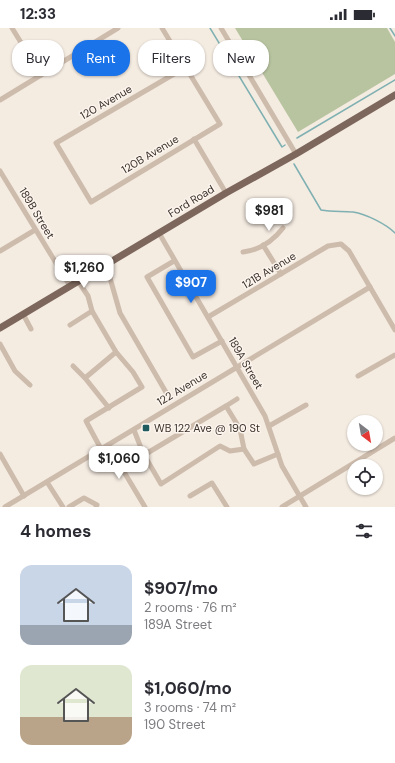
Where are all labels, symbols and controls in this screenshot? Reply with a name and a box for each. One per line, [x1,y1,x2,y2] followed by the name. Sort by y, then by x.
[20,4,56,24] text: 12:33
[12,40,64,76] chip: Buy
[72,40,130,76] chip: Rent
[138,40,205,76] chip: Filters
[213,40,269,76] chip: New
[78,82,134,122] street label: 120 Avenue
[119,131,181,177] street label: 120B Avenue
[165,182,217,220] street label: Ford Road
[16,185,58,241] street label: 189B Street
[245,198,293,232] pin: $981
[255,202,283,219] text: $981
[240,249,298,291] street label: 121B Avenue
[51,255,117,289] pin: $1,260
[64,259,104,276] text: $1,260
[167,270,215,304] pin: $907
[175,274,207,291] text: $907
[226,335,266,391] street label: 189A Street
[154,367,210,409] street label: 122 Avenue
[347,415,383,451] north arrow
[347,415,383,495] map controls
[154,421,260,435] place label: WB 122 Ave @ 190 St
[141,423,151,433] marker: WB 122 Ave @ 190 St
[86,446,152,480] pin: $1,060
[98,450,140,467] text: $1,060
[347,459,383,495] button: locate
[20,520,91,542] text: 4 homes
[353,520,375,542] icon: filters
[144,577,218,599] text: $907/mo
[52,581,100,629] icon: home
[144,599,237,616] text: 2 rooms · 76 m²
[144,616,212,633] text: 189A Street
[144,677,232,699] text: $1,060/mo
[52,681,100,729] icon: home
[144,699,236,716] text: 3 rooms · 74 m²
[144,716,205,733] text: 190 Street

